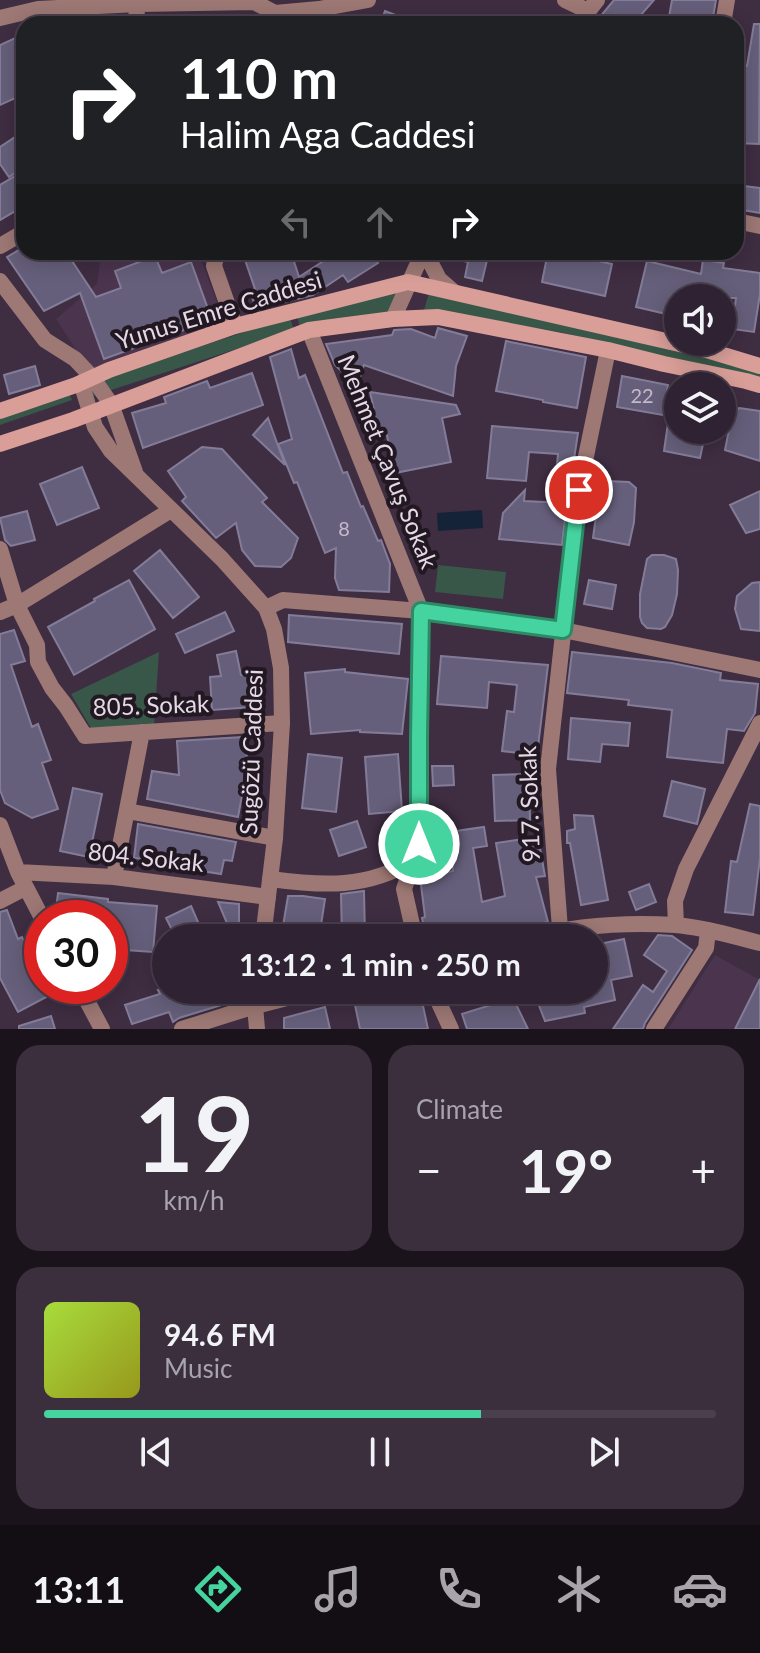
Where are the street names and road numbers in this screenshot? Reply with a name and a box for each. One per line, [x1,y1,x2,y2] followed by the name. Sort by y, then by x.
[112,264,325,355] street label: Yunus Emre Caddesi
[332,350,445,573] street label: Mehmet Çavuş Sokak
[233,669,268,835] street label: Sugözü Caddesi
[92,688,210,721] street label: 805. Sokak
[512,745,545,863] street label: 917. Sokak
[87,836,206,877] street label: 804. Sokak

